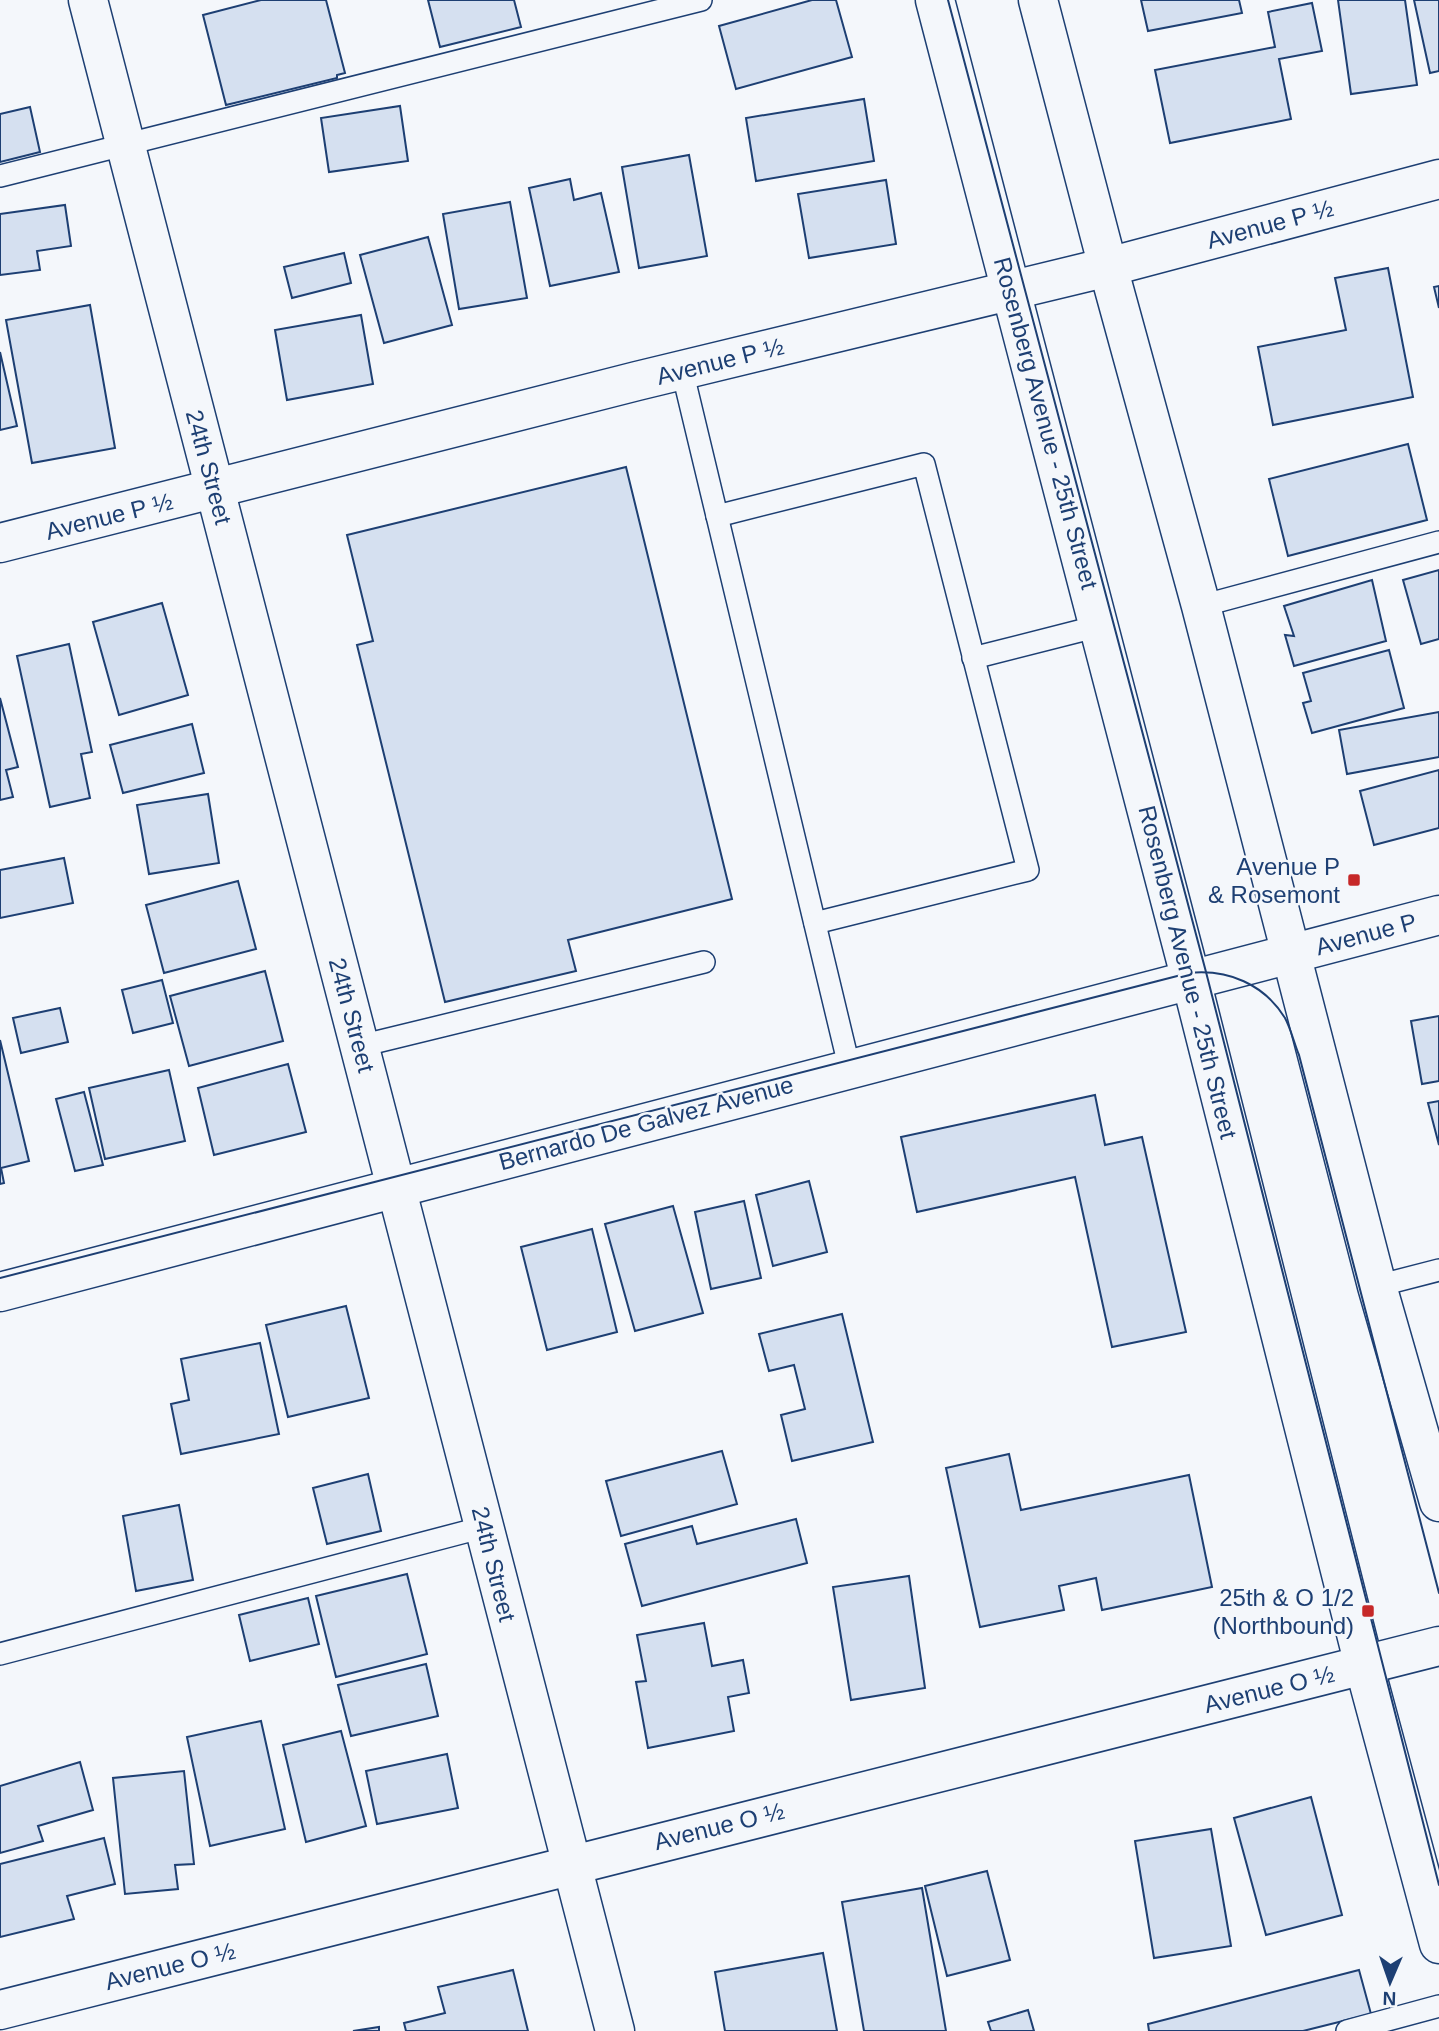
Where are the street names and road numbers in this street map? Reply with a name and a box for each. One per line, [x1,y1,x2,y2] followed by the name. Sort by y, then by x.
[1204,194,1336,254] street label: Avenue P ½
[989,254,1103,592] street label: Rosenberg Avenue - 25th Street
[654,332,786,390] street label: Avenue P ½
[181,407,237,528] street label: 24th Street
[43,487,175,545] street label: Avenue P ½
[1133,803,1243,1142] street label: Rosenberg Avenue - 25th Street
[1312,908,1420,960] street label: Avenue P
[324,955,380,1076] street label: 24th Street
[496,1071,796,1175] street label: Bernardo De Galvez Avenue
[467,1504,521,1625] street label: 24th Street
[1201,1660,1337,1718] street label: Avenue O ½
[651,1797,787,1855] street label: Avenue O ½
[102,1937,238,1995] street label: Avenue O ½

